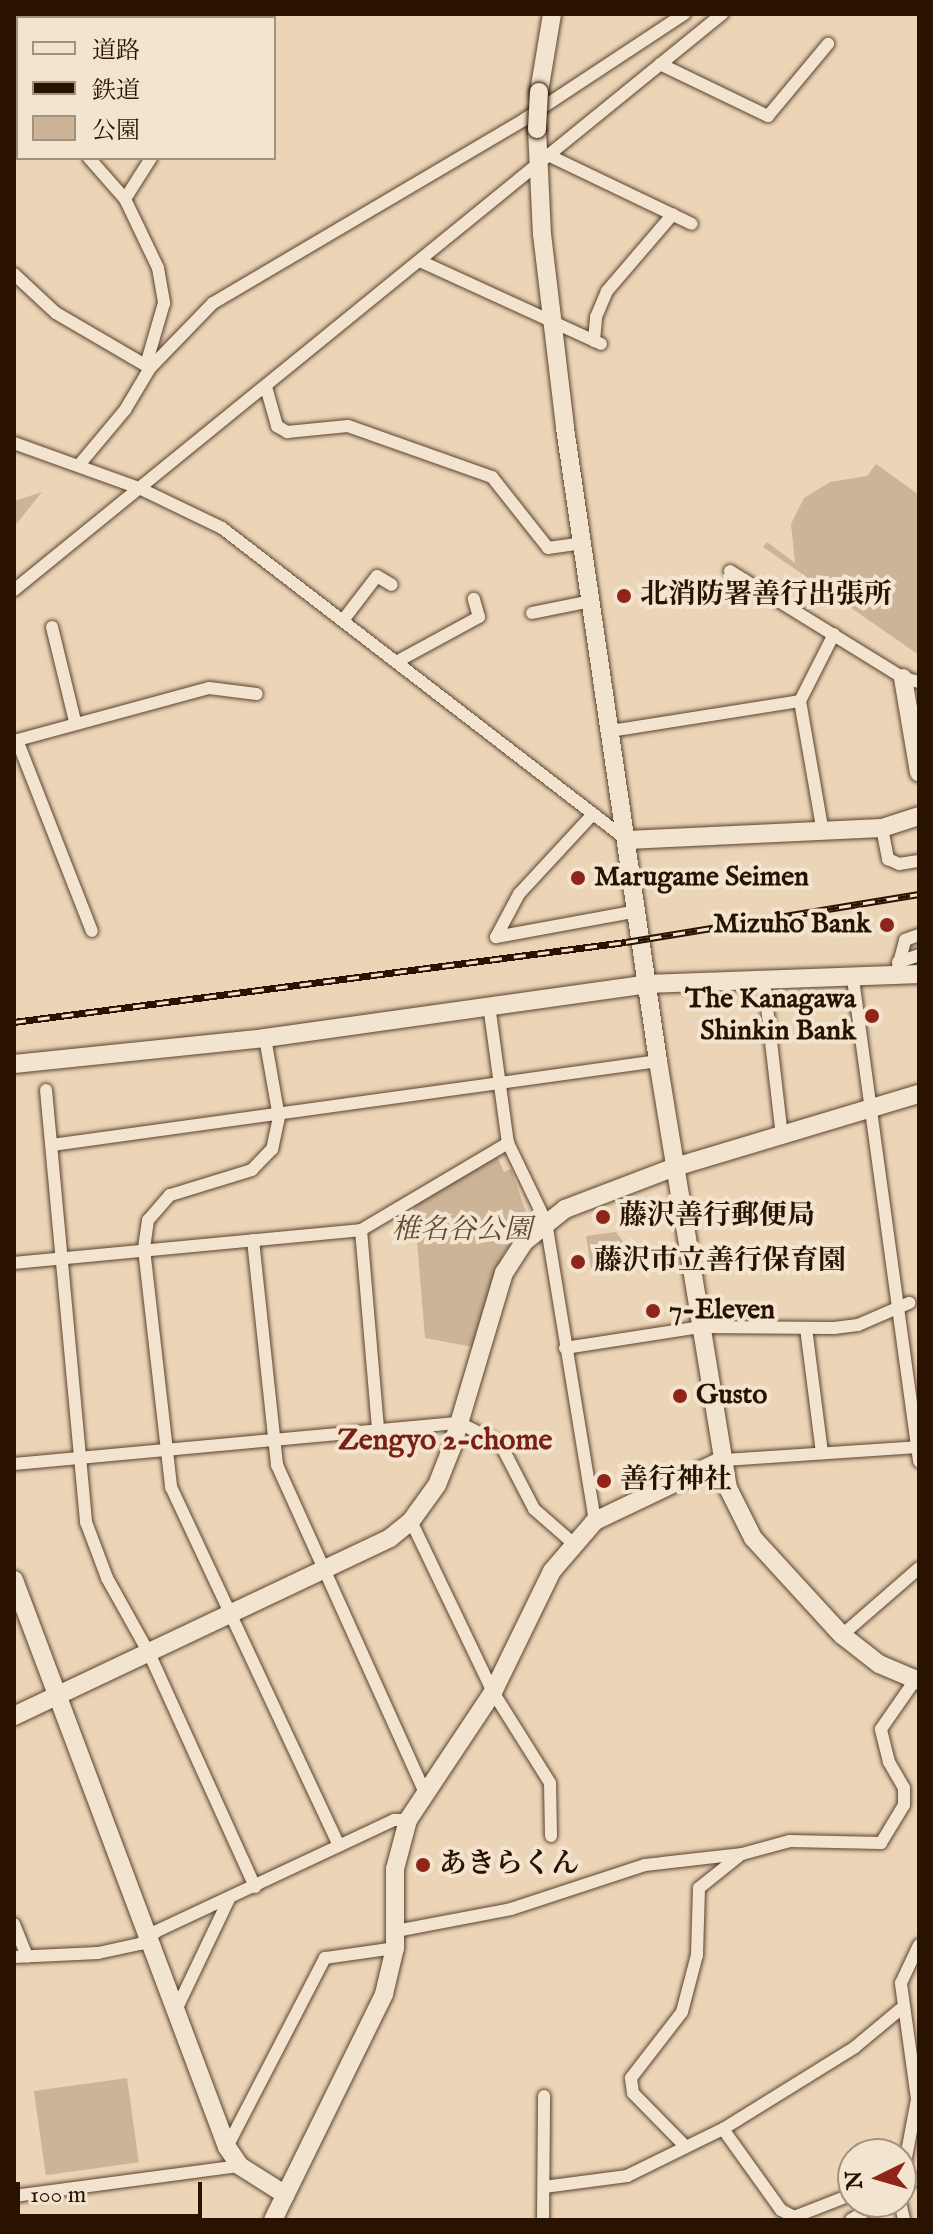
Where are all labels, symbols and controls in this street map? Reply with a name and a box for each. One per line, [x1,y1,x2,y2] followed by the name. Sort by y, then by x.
[16,16,276,160] legend
[92,36,140,67] text: 道路
[92,76,140,107] text: 鉄道
[92,116,140,147] text: 公園
[640,579,892,613] place label: 北消防署善行出張所
[615,587,633,605] marker: 北消防署善行出張所
[594,861,809,895] place label: Marugame Seimen
[569,869,587,887] marker: Marugame Seimen
[713,908,871,942] place label: Mizuho Bank
[878,916,896,934] marker: Mizuho Bank
[685,983,856,1049] place label: The Kanagawa Shinkin Bank
[863,1007,881,1025] marker: The Kanagawa Shinkin Bank
[619,1200,815,1234] place label: 藤沢善行郵便局
[594,1208,612,1226] marker: 藤沢善行郵便局
[392,1214,532,1248] park label: 椎名谷公園
[594,1245,846,1279] place label: 藤沢市立善行保育園
[569,1253,587,1271] marker: 藤沢市立善行保育園
[669,1294,775,1328] place label: 7-Eleven
[644,1302,662,1320] marker: 7-Eleven
[696,1379,767,1413] place label: Gusto
[671,1387,689,1405] marker: Gusto
[338,1423,552,1459] district label: Zengyo 2-chome
[620,1464,732,1498] place label: 善行神社
[595,1472,613,1490] marker: 善行神社
[439,1848,579,1882] place label: あきらくん
[414,1856,432,1874] marker: あきらくん
[837,2138,917,2218] north arrow
[20,2166,206,2216] scale bar
[840,2169,870,2191] text: N
[30,2180,86,2211] text: 100 m

